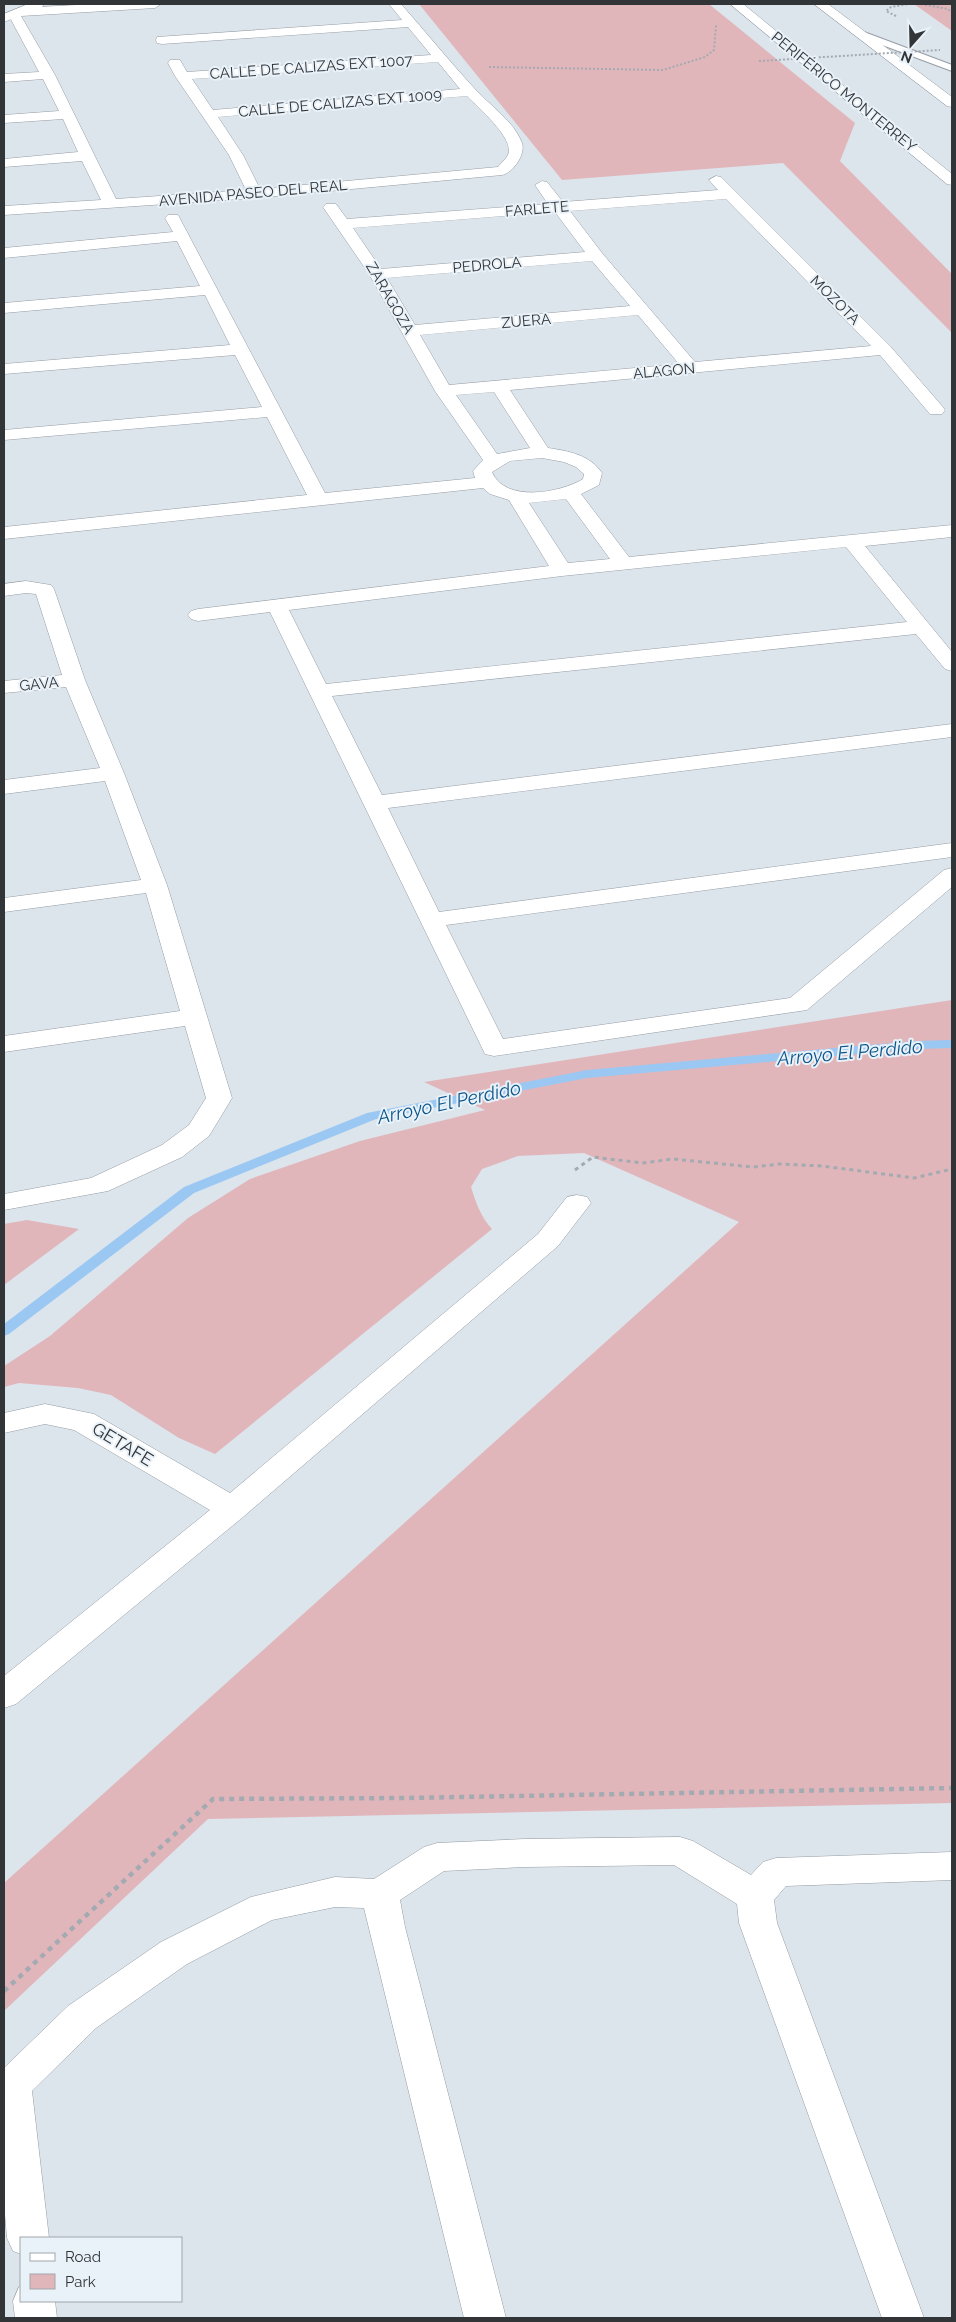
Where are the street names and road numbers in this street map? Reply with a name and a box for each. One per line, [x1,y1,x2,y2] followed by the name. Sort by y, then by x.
[768,28,920,156] street label: PERIFÉRICO MONTERREY
[209,51,413,83] street label: CALLE DE CALIZAS EXT 1007
[237,85,443,121] street label: CALLE DE CALIZAS EXT 1009
[158,176,348,210] street label: AVENIDA PASEO DEL REAL
[504,197,570,221] street label: FARLETE
[452,253,522,277] street label: PEDROLA
[362,259,418,337] street label: ZARAGOZA
[807,272,863,328] street label: MOZOTA
[500,310,552,332] street label: ZUERA
[632,359,696,383] street label: ALAGON
[18,673,60,695] street label: GAVA
[89,1418,157,1470] street label: GETAFE

